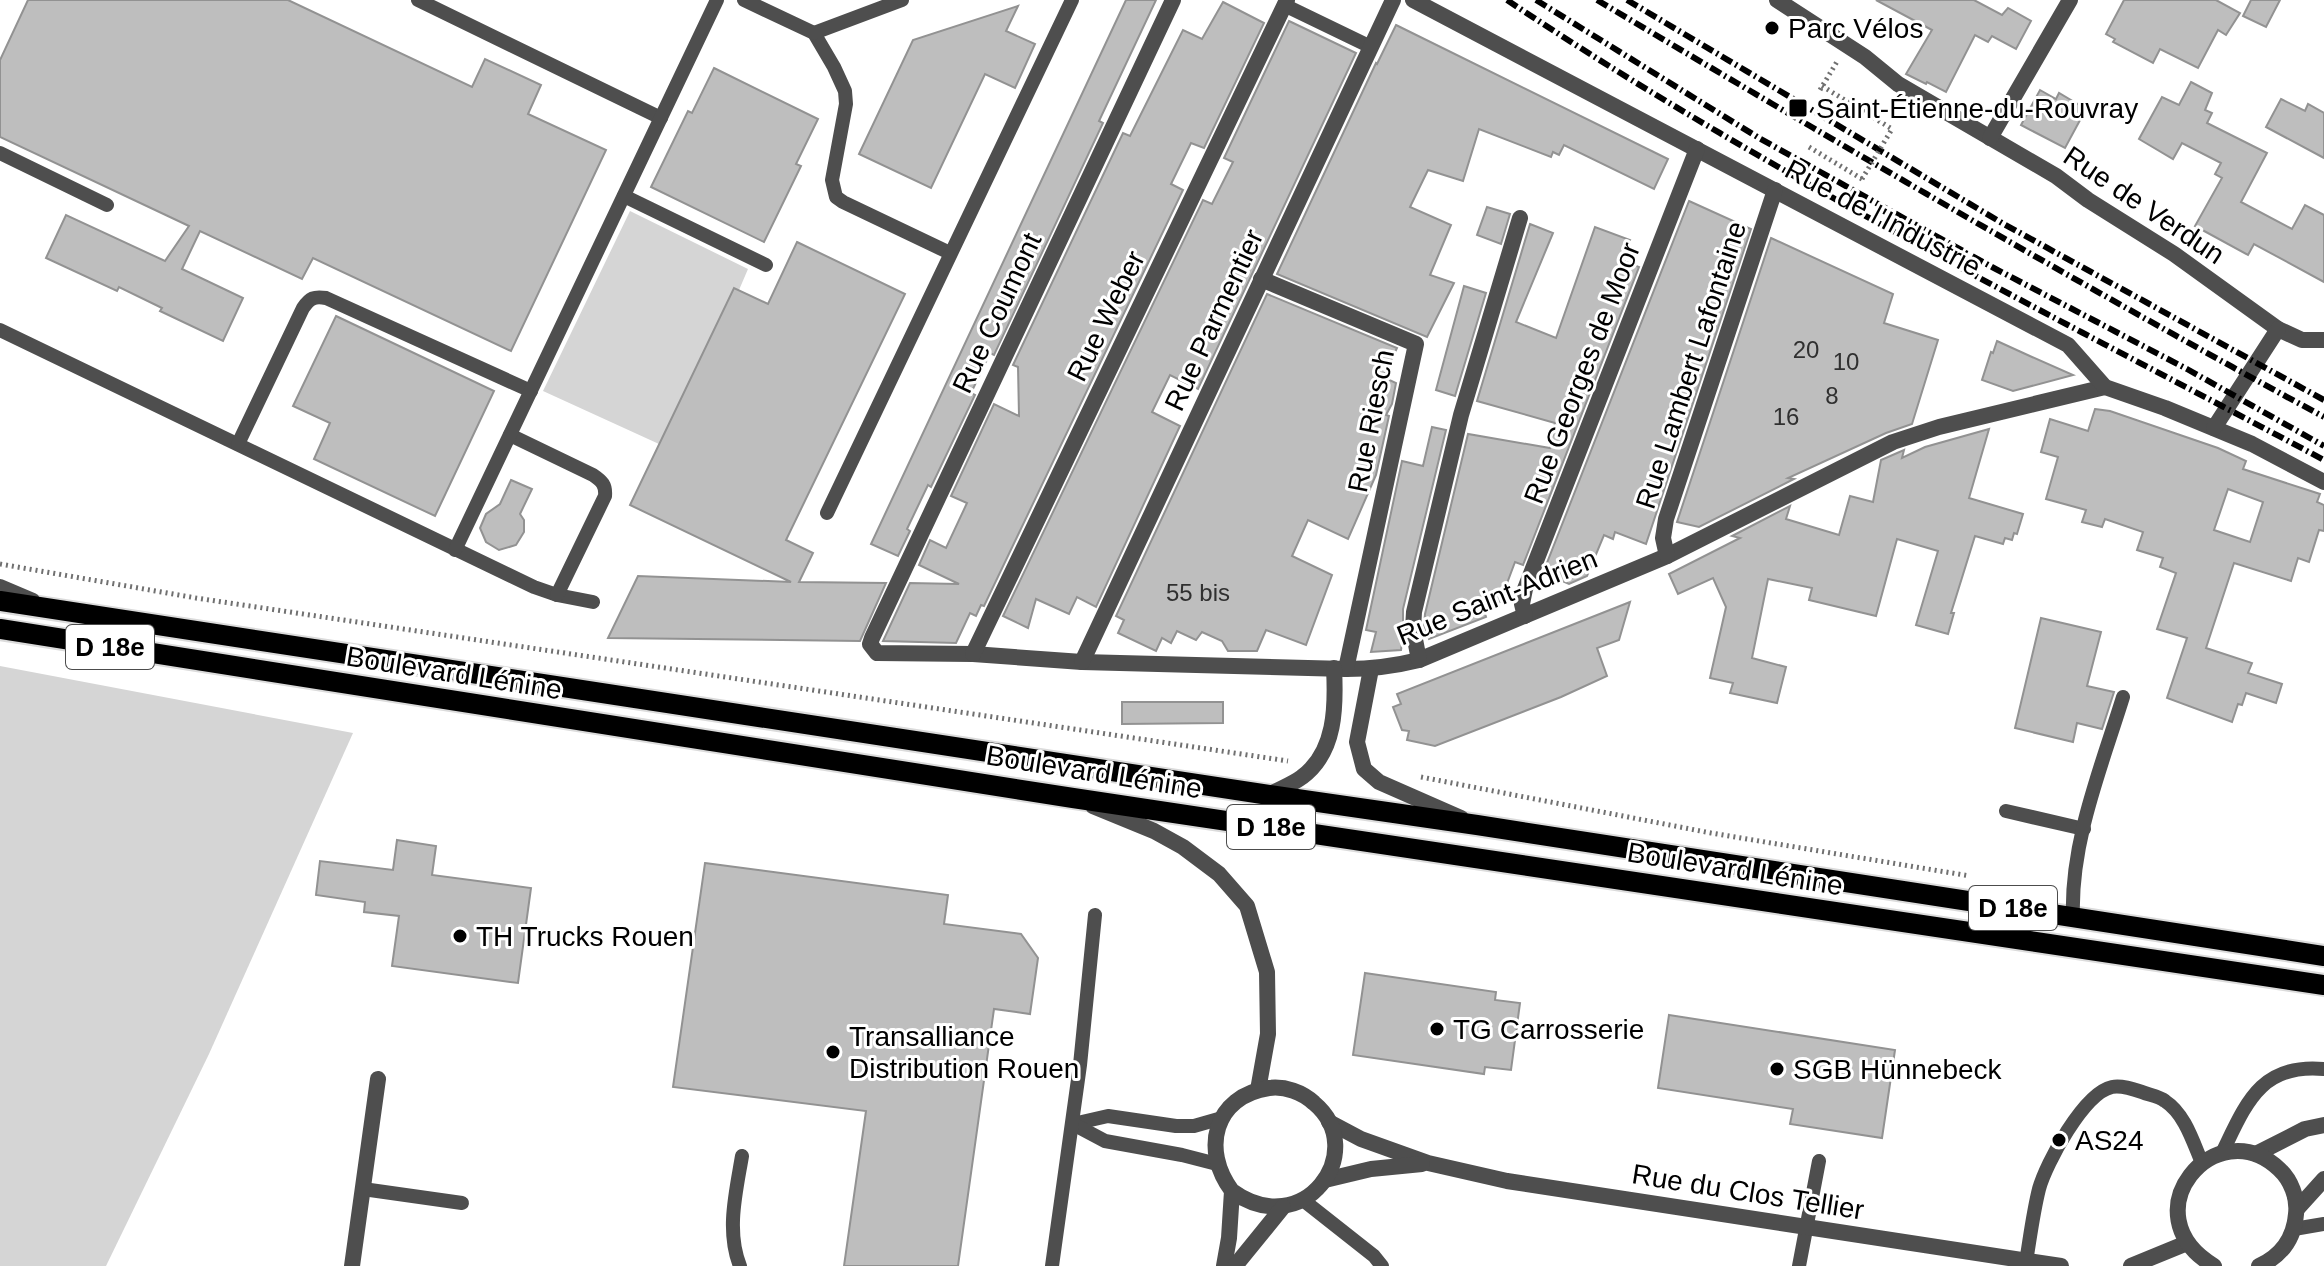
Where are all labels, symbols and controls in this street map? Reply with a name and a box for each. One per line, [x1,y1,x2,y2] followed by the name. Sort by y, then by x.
[1788,13,1923,44] place label: Parc Vélos
[1763,19,1781,37] marker: Parc Vélos
[1816,93,2138,124] place label: Saint-Étienne-du-Rouvray
[1787,97,1809,119] marker: Saint-Étienne-du-Rouvray
[2058,140,2230,270] street label: Rue de Verdun
[1780,153,1986,283] street label: Rue de l'Industrie
[1630,217,1752,513] street label: Rue Lambert Lafontaine
[1159,225,1269,415] street label: Rue Parmentier
[946,228,1048,398] street label: Rue Coumont
[1518,238,1646,508] street label: Rue Georges de Moor
[1061,246,1151,386] street label: Rue Weber
[1793,336,1819,363] house number: 20
[1342,347,1400,495] street label: Rue Riesch
[1833,348,1859,375] house number: 10
[1825,382,1839,409] house number: 8
[1773,403,1799,430] house number: 16
[1392,543,1602,651] street label: Rue Saint-Adrien
[1166,579,1230,606] house number: 55 bis
[66,625,154,669] road number: D 18e
[344,641,564,705] street label: Boulevard Lénine
[984,740,1204,804] street label: Boulevard Lénine
[1227,805,1315,849] road number: D 18e
[1625,837,1845,901] street label: Boulevard Lénine
[1969,886,2057,930] road number: D 18e
[476,921,694,952] place label: TH Trucks Rouen
[451,927,469,945] marker: TH Trucks Rouen
[1453,1014,1644,1045] place label: TG Carrosserie
[1428,1020,1446,1038] marker: TG Carrosserie
[849,1021,1079,1084] place label: Transalliance Distribution Rouen
[824,1043,842,1061] marker: Transalliance Distribution Rouen
[1793,1054,2003,1085] place label: SGB Hünnebeck
[1768,1060,1786,1078] marker: SGB Hünnebeck
[2075,1125,2144,1156] place label: AS24
[2050,1131,2068,1149] marker: AS24
[1630,1158,1866,1226] street label: Rue du Clos Tellier

